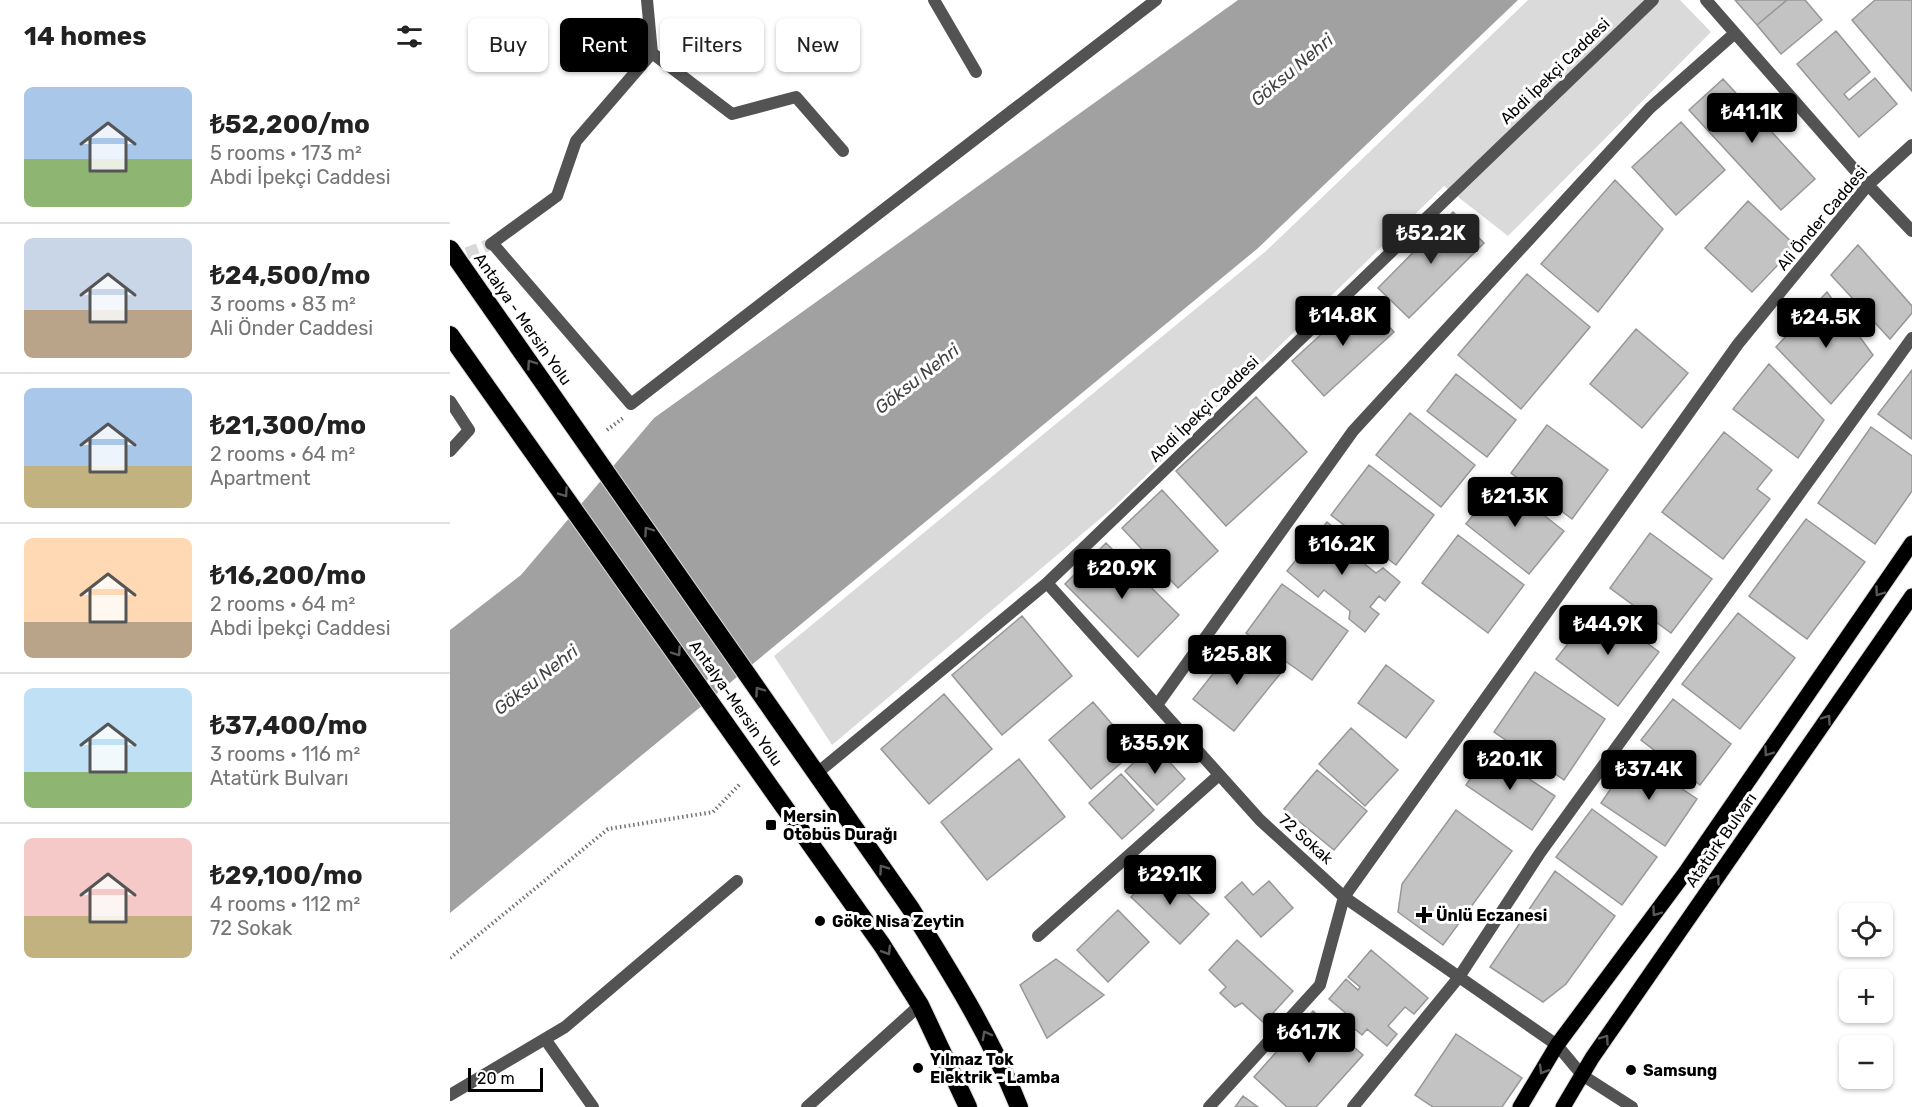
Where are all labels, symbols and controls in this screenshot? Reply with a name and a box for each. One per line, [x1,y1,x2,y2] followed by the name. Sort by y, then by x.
[1496,14,1614,128] street label: Abdi İpekçi Caddesi
[468,18,548,72] chip: Buy
[560,18,648,72] chip: Rent
[660,18,764,72] chip: Filters
[776,18,860,72] chip: New
[393,20,426,53] icon: filters
[24,21,147,52] text: 14 homes
[1246,29,1338,111] water label: Göksu Nehri
[1703,93,1801,144] pin: ₺41.1K
[1721,100,1783,124] text: ₺41.1K
[210,109,370,140] text: ₺52,200/mo
[72,111,144,183] icon: home
[210,141,362,165] text: 5 rooms · 173 m²
[1773,162,1871,274] street label: Ali Önder Caddesi
[210,165,391,189] text: Abdi İpekçi Caddesi
[1382,214,1480,265] pin: ₺52.2K
[1396,221,1466,245] text: ₺52.2K
[470,249,576,389] street label: Antalya - Mersin Yolu
[210,260,370,291] text: ₺24,500/mo
[72,262,144,334] icon: home
[210,292,356,316] text: 3 rooms · 83 m²
[1294,296,1392,347] pin: ₺14.8K
[1777,298,1875,349] pin: ₺24.5K
[1309,303,1377,327] text: ₺14.8K
[1791,305,1861,329] text: ₺24.5K
[210,316,373,340] text: Ali Önder Caddesi
[870,339,964,419] water label: Göksu Nehri
[1145,352,1263,466] street label: Abdi İpekçi Caddesi
[527,360,538,371] one-way arrow
[210,410,366,441] text: ₺21,300/mo
[72,412,144,484] icon: home
[210,442,355,466] text: 2 rooms · 64 m²
[210,466,311,490] text: Apartment
[1466,477,1564,528] pin: ₺21.3K
[1482,484,1548,508] text: ₺21.3K
[557,487,568,498] one-way arrow
[1293,525,1391,576] pin: ₺16.2K
[644,527,655,538] one-way arrow
[1309,532,1375,556] text: ₺16.2K
[1073,549,1171,600] pin: ₺20.9K
[1088,556,1156,580] text: ₺20.9K
[210,560,366,591] text: ₺16,200/mo
[72,562,144,634] icon: home
[1875,585,1886,596] one-way arrow
[210,592,355,616] text: 2 rooms · 64 m²
[1559,605,1657,656] pin: ₺44.9K
[1573,612,1643,636] text: ₺44.9K
[210,616,391,640] text: Abdi İpekçi Caddesi
[1188,635,1286,686] pin: ₺25.8K
[686,637,786,769] street label: Antalya-Mersin Yolu
[489,640,583,720] water label: Göksu Nehri
[1202,642,1272,666] text: ₺25.8K
[670,646,681,657] one-way arrow
[755,687,766,698] one-way arrow
[210,710,367,741] text: ₺37,400/mo
[72,712,144,784] icon: home
[1820,714,1831,725] one-way arrow
[1106,724,1204,775] pin: ₺35.9K
[1121,731,1189,755] text: ₺35.9K
[1461,740,1559,791] pin: ₺20.1K
[210,742,360,766] text: 3 rooms · 116 m²
[1764,746,1775,757] one-way arrow
[1477,747,1543,771] text: ₺20.1K
[1600,750,1698,801] pin: ₺37.4K
[1615,757,1683,781] text: ₺37.4K
[210,766,349,790] text: Atatürk Bulvarı
[1681,789,1761,891] street label: Atatürk Bulvarı
[783,807,897,844] place label: Mersin Otobüs Durağı
[1275,810,1337,869] street label: 72 Sokak
[764,818,778,832] marker: Mersin Otobüs Durağı
[1121,855,1219,906] pin: ₺29.1K
[210,860,363,891] text: ₺29,100/mo
[72,862,144,934] icon: home
[1138,862,1202,886] text: ₺29.1K
[879,865,890,876] one-way arrow
[1709,875,1720,886] one-way arrow
[210,892,360,916] text: 4 rooms · 112 m²
[1839,903,1893,1089] map controls
[1839,903,1893,957] button: locate
[1436,905,1547,925] place label: Ünlü Eczanesi
[1652,905,1663,916] one-way arrow
[1417,908,1431,922] marker: Ünlü Eczanesi
[832,912,964,931] place label: Göke Nisa Zeytin
[813,914,827,928] marker: Göke Nisa Zeytin
[210,916,292,940] text: 72 Sokak
[879,945,890,956] one-way arrow
[1839,969,1893,1023] button: +
[1260,1013,1358,1064] pin: ₺61.7K
[1277,1020,1341,1044] text: ₺61.7K
[981,1030,993,1041] one-way arrow
[1598,1035,1609,1046] one-way arrow
[1839,1035,1893,1089] button: −
[930,1050,1060,1087] place label: Yılmaz Tok Elektrik - Lamba
[911,1061,925,1075] marker: Yılmaz Tok Elektrik - Lamba
[1643,1061,1717,1080] place label: Samsung
[1624,1063,1638,1077] marker: Samsung
[1538,1064,1550,1074] one-way arrow
[468,1065,543,1092] scale bar
[477,1069,515,1088] text: 20 m

